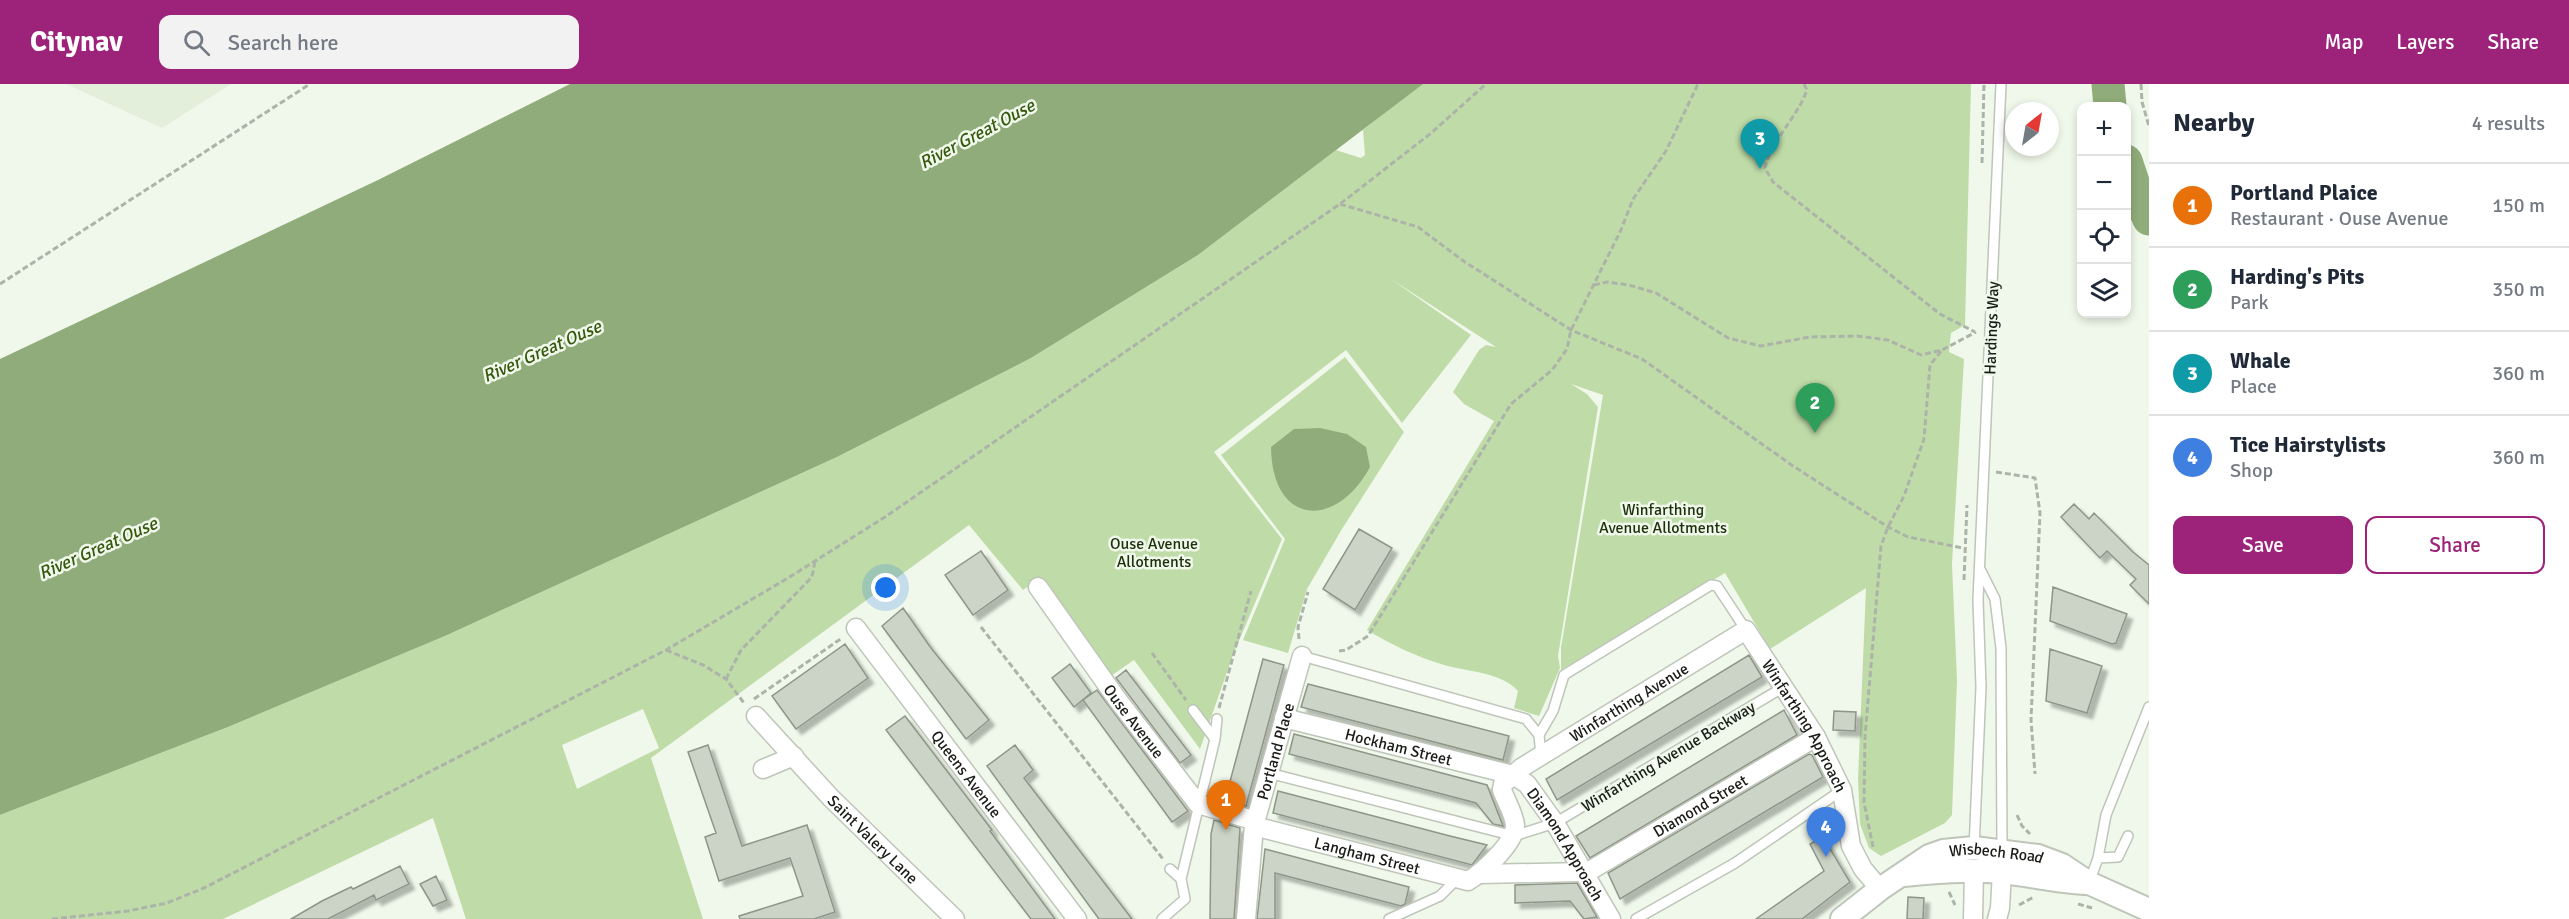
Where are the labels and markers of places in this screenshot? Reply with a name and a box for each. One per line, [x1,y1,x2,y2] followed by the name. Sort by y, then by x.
[1740,120,1780,169] pin: 3
[1796,384,1834,433] pin: 2
[1206,780,1246,830] pin: 1
[1806,808,1846,857] pin: 4

